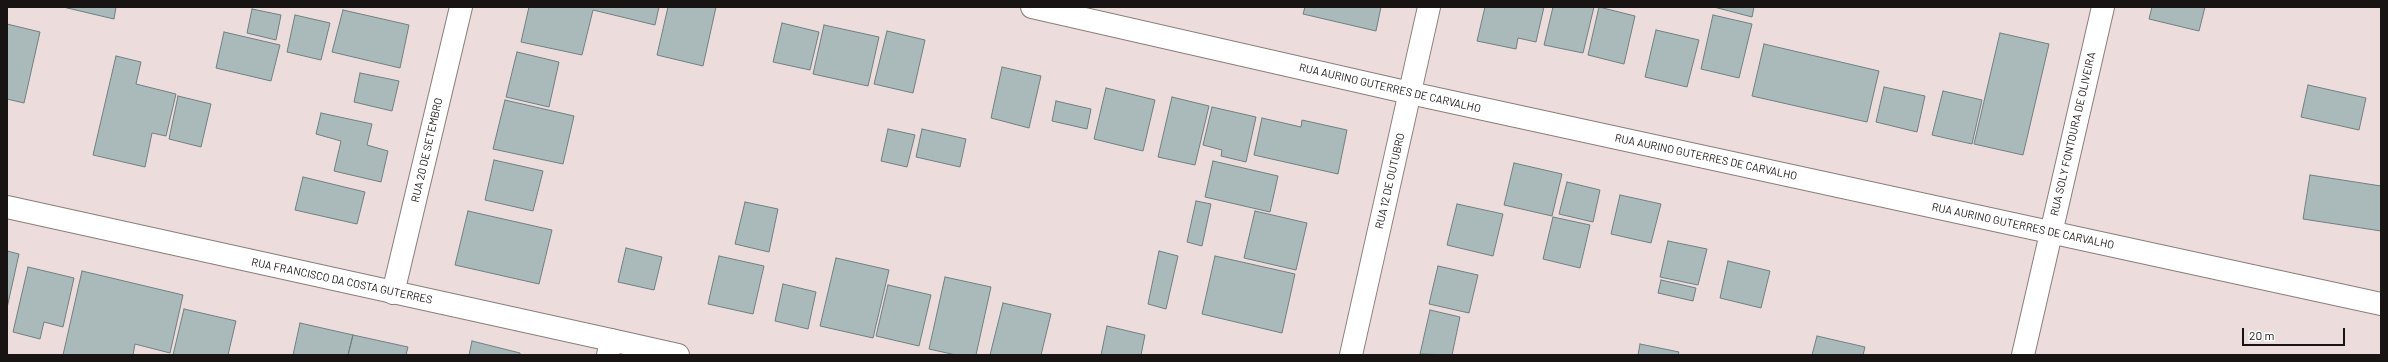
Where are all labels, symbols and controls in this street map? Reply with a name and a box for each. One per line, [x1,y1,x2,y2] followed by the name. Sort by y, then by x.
[2048,51,2098,217] street label: RUA SOLY FONTOURA DE OLIVEIRA
[1298,61,1482,115] street label: RUA AURINO GUTERRES DE CARVALHO
[409,96,445,204] street label: RUA 20 DE SETEMBRO
[1614,131,1798,183] street label: RUA AURINO GUTERRES DE CARVALHO
[1373,132,1407,230] street label: RUA 12 DE OUTUBRO
[1931,200,2115,252] street label: RUA AURINO GUTERRES DE CARVALHO
[250,255,434,307] street label: RUA FRANCISCO DA COSTA GUTERRES
[2244,320,2347,346] scale bar
[2249,328,2275,342] text: 20 m

